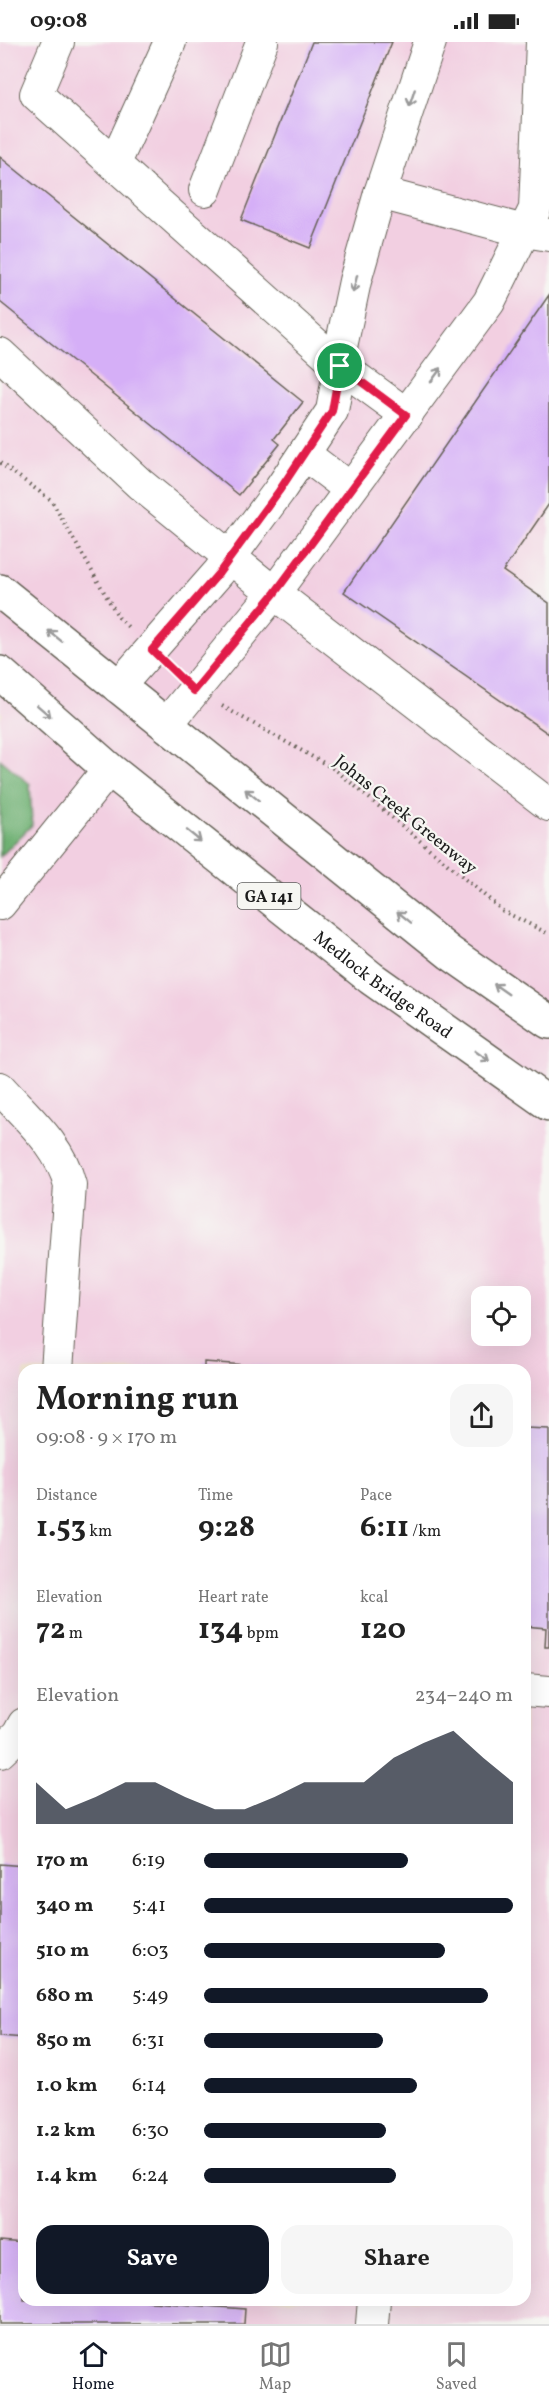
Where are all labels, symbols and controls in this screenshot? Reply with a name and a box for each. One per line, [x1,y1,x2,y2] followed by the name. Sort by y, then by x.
[30,6,88,37] text: 09:08
[405,88,416,107] one-way arrow
[348,274,360,293] one-way arrow
[314,340,365,391] pin
[323,349,356,382] icon: arrive
[430,367,442,383] one-way arrow
[47,630,63,643] one-way arrow
[36,704,51,718] one-way arrow
[328,750,482,881] street label: Johns Creek Greenway
[245,788,261,801] one-way arrow
[186,829,201,843] one-way arrow
[238,883,300,909] road number: GA 141
[397,910,413,923] one-way arrow
[307,926,457,1046] street label: Medlock Bridge Road
[493,983,510,995] one-way arrow
[473,1050,490,1062] one-way arrow
[471,1286,531,1346] map controls
[471,1286,531,1346] button: locate
[36,1378,239,1424] text: Morning run
[450,1384,513,1447] button: share
[36,1424,177,1452] text: 09:08 · 9 × 170 m
[36,1485,97,1507] text: Distance
[198,1485,233,1507] text: Time
[360,1485,392,1507] text: Pace
[36,1507,86,1549] text: 1.53
[198,1507,255,1549] text: 9:28
[360,1507,409,1549] text: 6:11
[86,1521,112,1543] text: km
[409,1521,441,1543] text: /km
[36,1587,103,1609] text: Elevation
[198,1587,269,1609] text: Heart rate
[360,1587,388,1609] text: kcal
[36,1609,66,1651] text: 72
[198,1609,244,1651] text: 134
[360,1609,406,1651] text: 120
[66,1623,83,1645] text: m
[244,1623,279,1645] text: bpm
[36,1682,119,1710] text: Elevation
[415,1682,513,1710] text: 234–240 m
[36,1847,89,1875] text: 170 m
[132,1847,165,1875] text: 6:19
[36,1892,94,1920] text: 340 m
[132,1892,166,1920] text: 5:41
[36,1937,89,1965] text: 510 m
[132,1937,169,1965] text: 6:03
[36,1982,94,2010] text: 680 m
[132,1982,168,2010] text: 5:49
[36,2027,92,2055] text: 850 m
[132,2027,165,2055] text: 6:31
[36,2072,98,2100] text: 1.0 km
[132,2072,167,2100] text: 6:14
[36,2117,96,2145] text: 1.2 km
[132,2117,169,2145] text: 6:30
[36,2162,97,2190] text: 1.4 km
[132,2162,169,2190] text: 6:24
[36,2225,269,2294] button: Save
[281,2225,513,2294] button: Share
[72,2338,114,2396] tab: Home
[259,2338,292,2396] tab: Map
[436,2338,477,2396] tab: Saved

